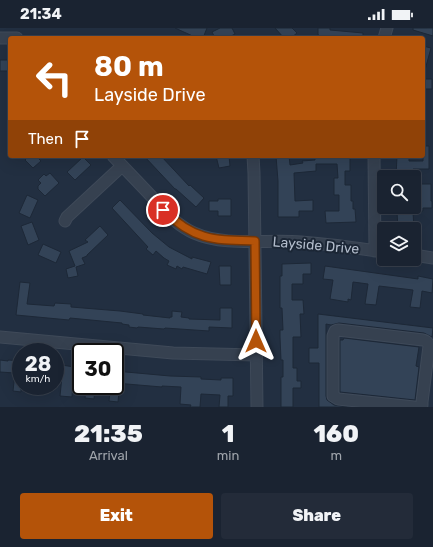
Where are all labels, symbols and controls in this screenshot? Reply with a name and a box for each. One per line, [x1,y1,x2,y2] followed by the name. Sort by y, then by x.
[20,5,62,23] text: 21:34
[94,50,164,83] text: 80 m
[28,52,80,104] icon: left
[94,84,206,106] text: Layside Drive
[71,128,93,150] icon: arrive
[28,130,63,148] text: Then
[377,170,421,266] map controls
[377,170,421,214] button: search
[146,193,180,227] pin
[152,199,174,221] icon: arrive
[377,222,421,266] button: layers
[272,233,360,258] street label: Layside Drive
[235,320,277,362] position arrow
[72,343,124,395] speed limit sign: 30
[25,352,51,376] text: 28
[26,373,50,385] text: km/h
[74,420,143,448] text: 21:35
[222,420,234,448] text: 1
[313,420,359,448] text: 160
[89,448,128,463] text: Arrival
[217,448,239,463] text: min
[330,448,342,463] text: m
[20,493,213,539] button: Exit
[221,493,413,539] button: Share

